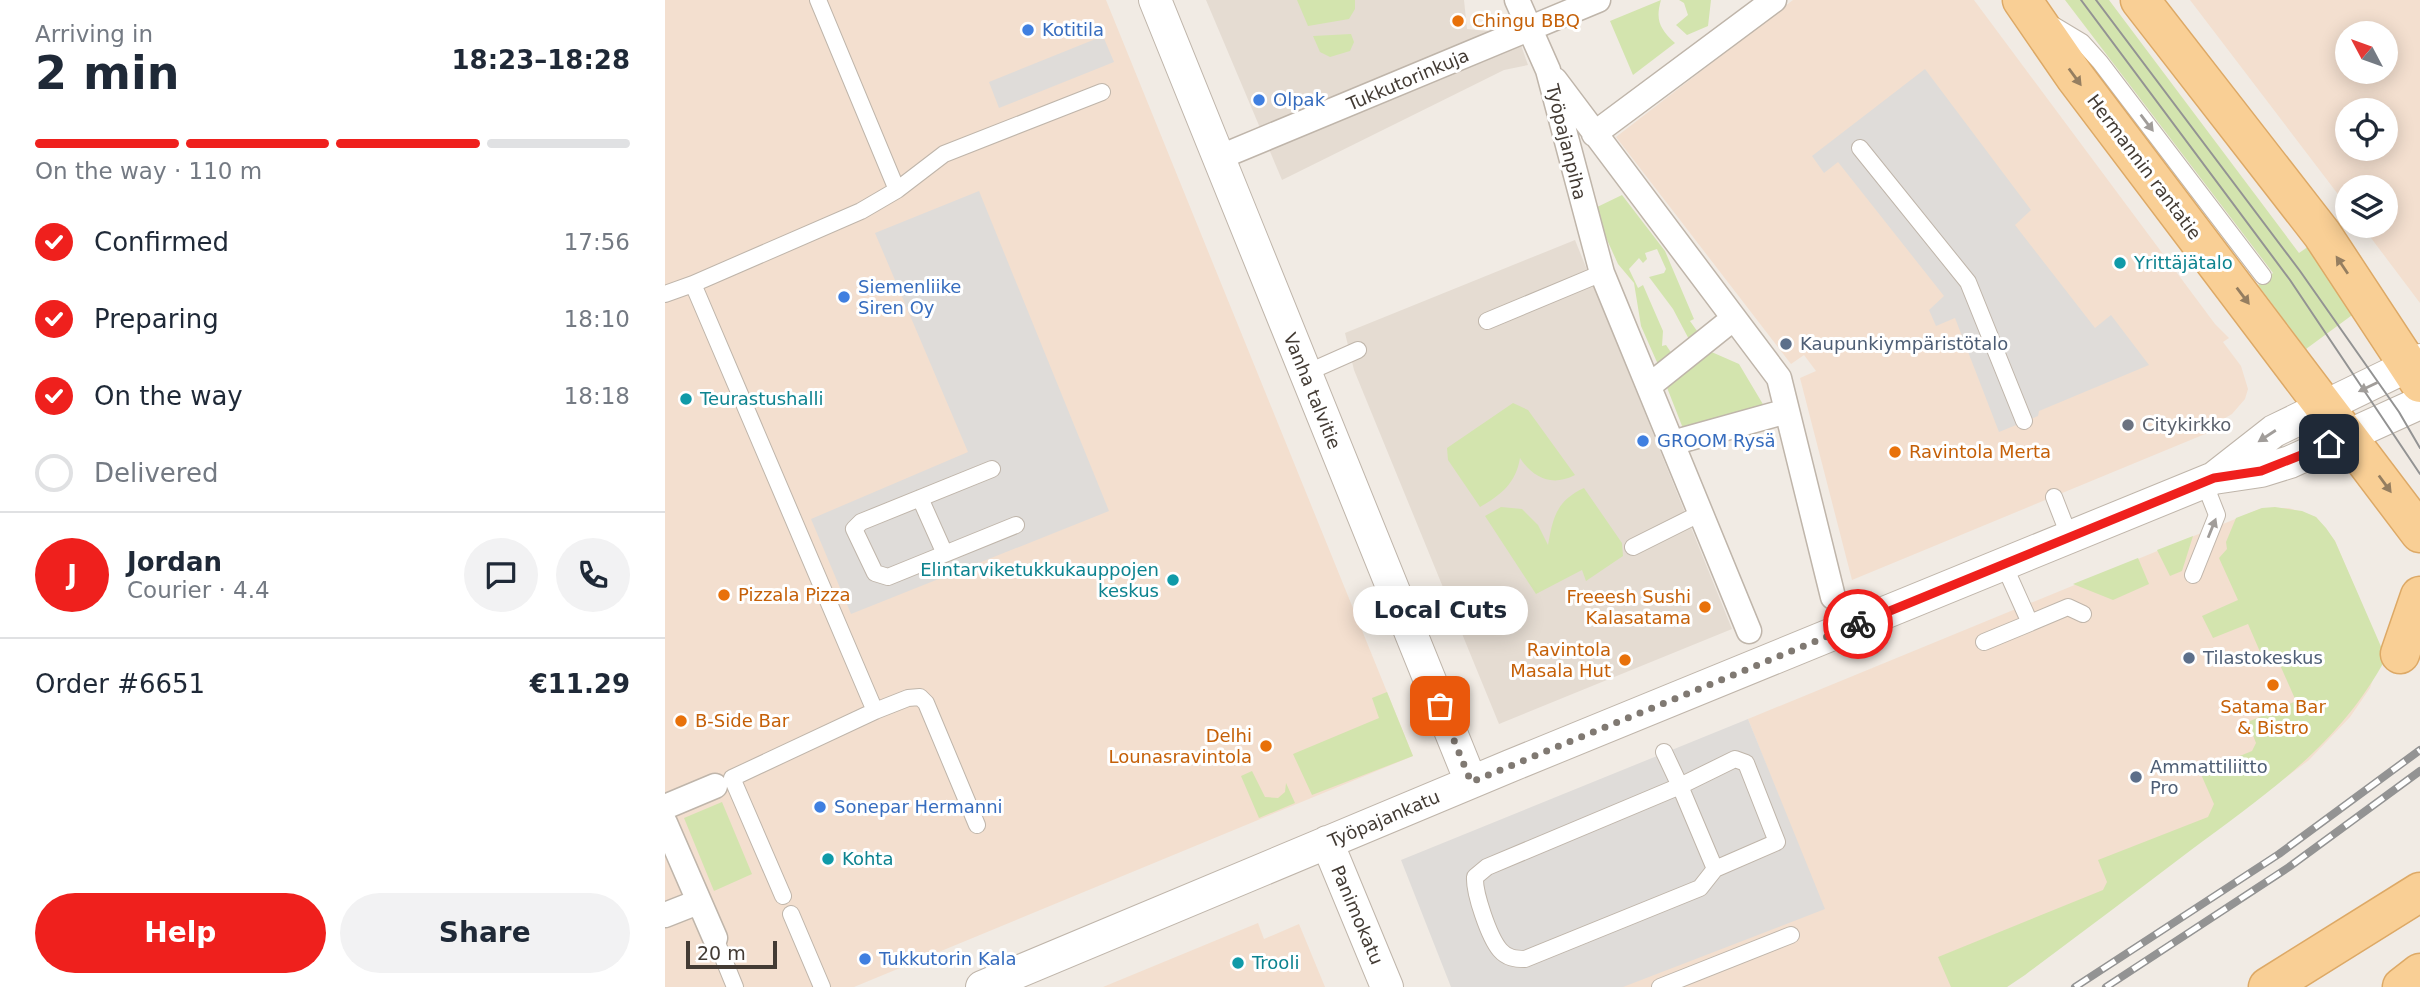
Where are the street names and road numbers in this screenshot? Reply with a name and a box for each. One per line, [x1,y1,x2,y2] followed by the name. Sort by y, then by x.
[1343,44,1472,115] street label: Tukkutorinkuja
[1542,81,1591,202] street label: Työpajanpiha
[2083,90,2206,243] street label: Hermannin rantatie
[1280,330,1345,452] street label: Vanha talvitie
[1324,786,1443,852] street label: Työpajankatu
[1327,862,1388,968] street label: Panimokatu

